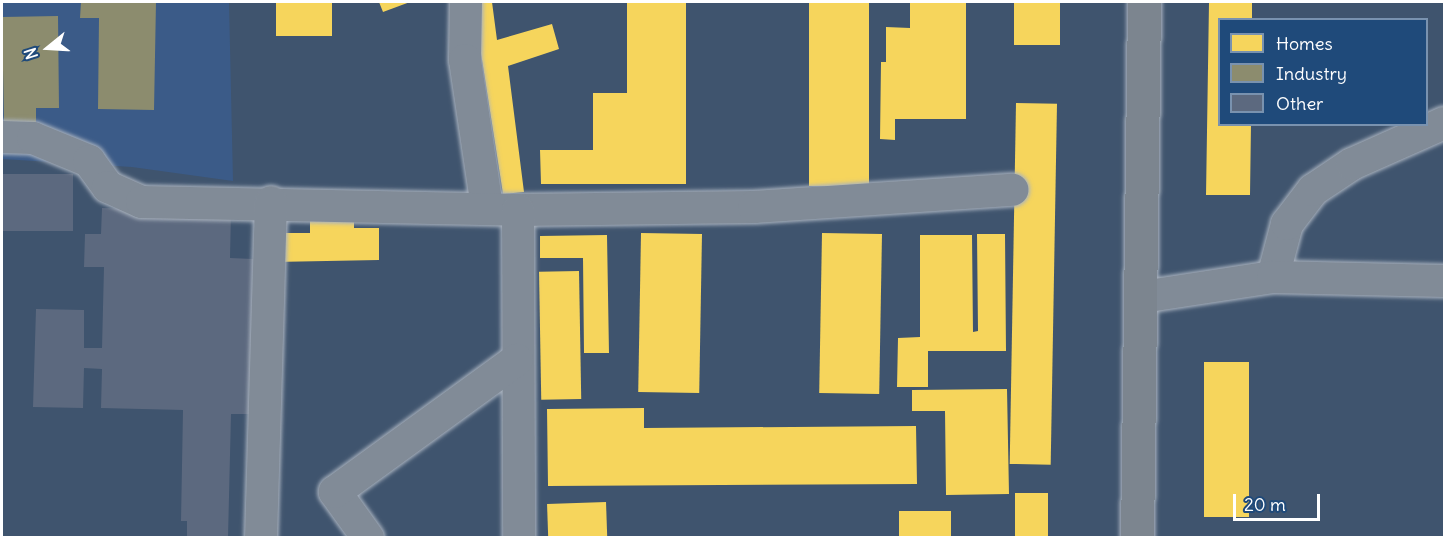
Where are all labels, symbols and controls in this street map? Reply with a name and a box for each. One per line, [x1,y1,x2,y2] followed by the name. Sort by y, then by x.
[18,18,78,78] north arrow
[1218,18,1428,126] legend
[1276,32,1333,55] text: Homes
[20,45,42,62] text: N
[1276,62,1347,85] text: Industry
[1276,92,1323,115] text: Other
[1236,482,1323,520] scale bar
[1244,493,1286,516] text: 20 m

